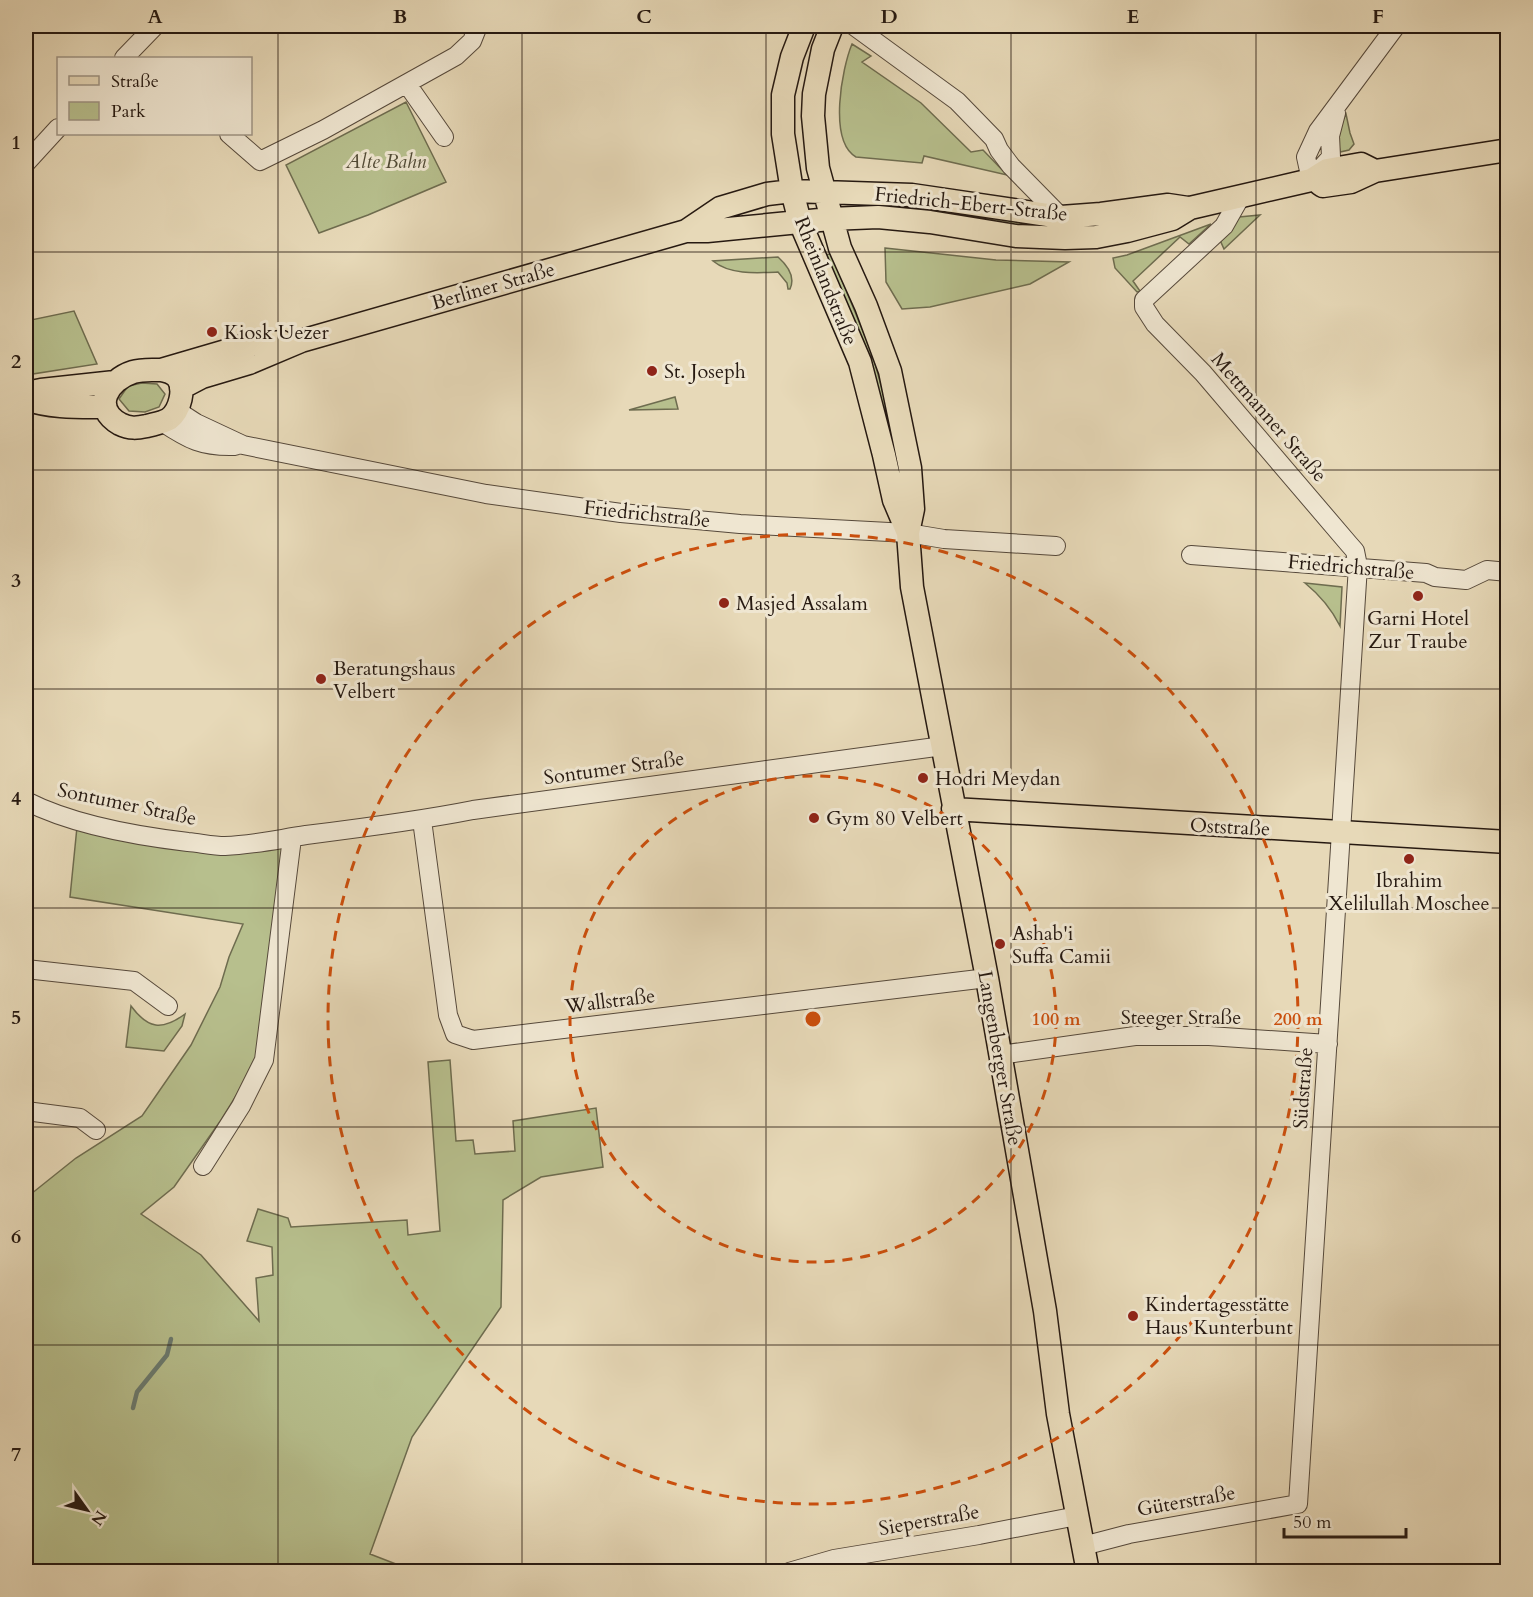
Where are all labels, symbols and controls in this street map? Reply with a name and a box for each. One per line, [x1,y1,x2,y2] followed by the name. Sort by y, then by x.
[147,3,163,30] text: A
[393,3,407,30] text: B
[636,3,652,30] text: C
[880,3,898,30] text: D
[1127,3,1139,30] text: E
[1372,3,1384,30] text: F
[57,57,252,135] legend
[111,69,159,94] text: Straße
[111,99,146,124] text: Park
[11,129,21,156] text: 1
[345,148,427,175] park label: Alte Bahn
[873,180,1069,228] street label: Friedrich-Ebert-Straße
[788,213,864,349] street label: Rheinlandstraße
[428,256,558,316] street label: Berliner Straße
[224,319,330,346] place label: Kiosk Uezer
[205,325,219,339] marker: Kiosk Uezer
[1205,346,1333,488] street label: Mettmanner Straße
[11,348,21,375] text: 2
[664,358,746,385] place label: St. Joseph
[645,364,659,378] marker: St. Joseph
[582,494,712,534] street label: Friedrichstraße
[1287,548,1415,586] street label: Friedrichstraße
[11,567,21,594] text: 3
[1411,589,1425,603] marker: Garni Hotel Zur Traube
[736,590,868,617] place label: Masjed Assalam
[717,596,731,610] marker: Masjed Assalam
[1367,605,1469,655] place label: Garni Hotel Zur Traube
[333,655,455,705] place label: Beratungshaus Velbert
[314,672,328,686] marker: Beratungshaus Velbert
[542,745,686,791] street label: Sontumer Straße
[935,765,1061,792] place label: Hodri Meydan
[916,771,930,785] marker: Hodri Meydan
[55,776,199,832] street label: Sontumer Straße
[11,785,21,812] text: 4
[826,805,964,832] place label: Gym 80 Velbert
[807,811,821,825] marker: Gym 80 Velbert
[1189,811,1271,843] street label: Oststraße
[1402,852,1416,866] marker: Ibrahim Xelilullah Moschee
[1328,867,1490,917] place label: Ibrahim Xelilullah Moschee
[1012,920,1111,970] place label: Ashab'i Suffa Camii
[993,937,1007,951] marker: Ashab'i Suffa Camii
[971,968,1029,1148] street label: Langenberger Straße
[562,982,657,1020] street label: Wallstraße
[11,1004,21,1031] text: 5
[1121,1004,1241,1031] street label: Steeger Straße
[1031,1007,1081,1032] text: 100 m
[1273,1007,1323,1032] text: 200 m
[803,1009,823,1029] centre of rings
[1287,1046,1319,1130] street label: Südstraße
[11,1223,21,1250] text: 6
[1145,1291,1293,1341] place label: Kindertagesstätte Haus Kunterbunt
[1126,1309,1140,1323] marker: Kindertagesstätte Haus Kunterbunt
[11,1441,21,1468] text: 7
[1135,1479,1237,1523] street label: Güterstraße
[57,1480,117,1540] north arrow
[877,1498,981,1542] street label: Sieperstraße
[1284,1501,1406,1539] scale bar
[86,1506,112,1530] text: N
[1293,1510,1332,1535] text: 50 m

